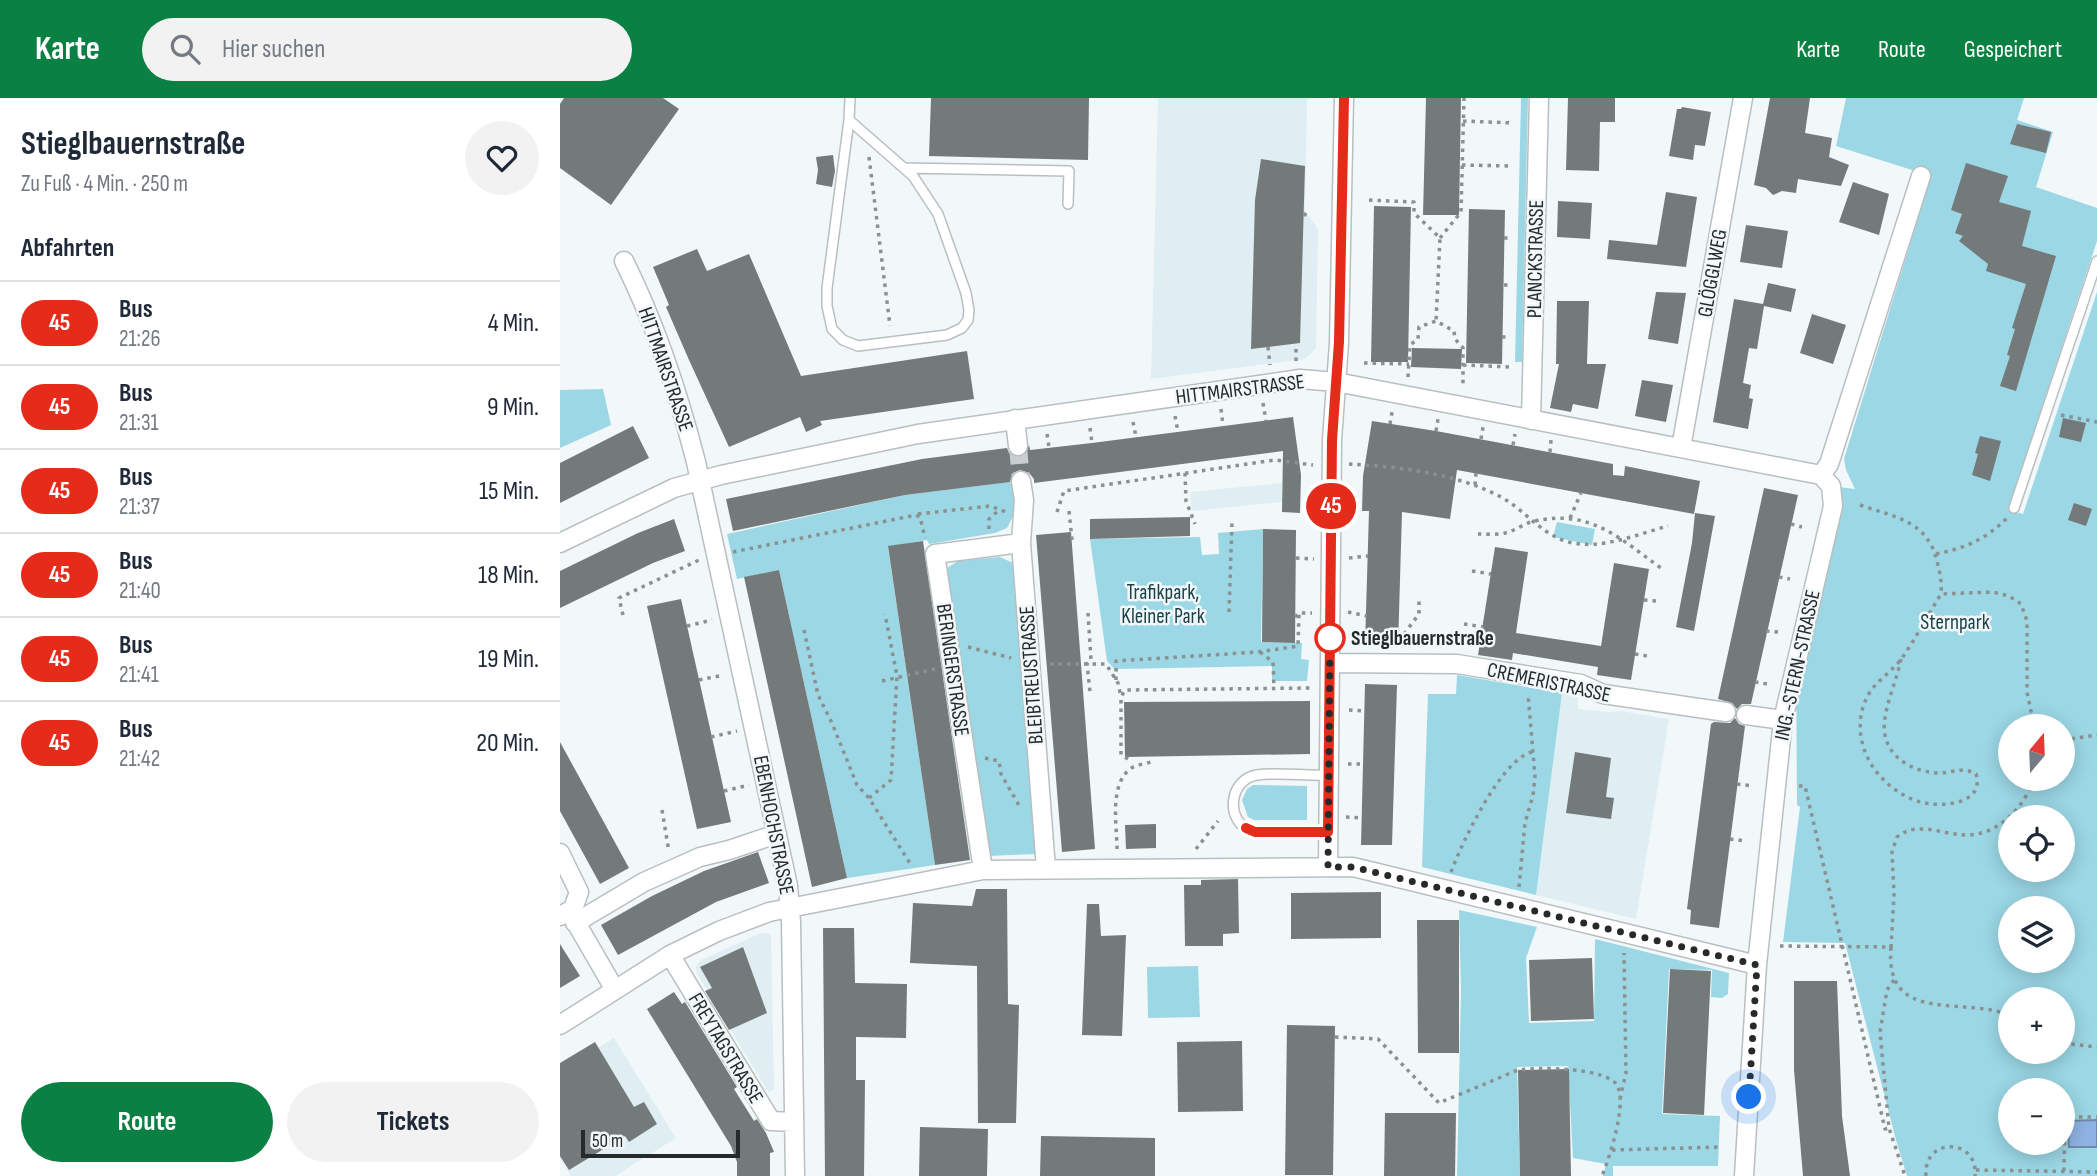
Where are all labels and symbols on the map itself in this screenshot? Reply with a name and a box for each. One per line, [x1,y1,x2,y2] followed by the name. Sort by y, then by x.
[1522,200,1549,318] street label: PLANCKSTRASSE
[1692,227,1733,319] street label: GLÖGGLWEG
[633,304,698,435] street label: HITTMAIRSTRASSE
[1174,369,1306,410] street label: HITTMAIRSTRASSE
[1300,483,1362,529] line badge: 45
[1121,580,1205,629] park label: Trafikpark, Kleiner Park
[1769,588,1826,743] street label: ING.-STERN-STRASSE
[931,602,974,738] street label: BERINGERSTRASSE
[1014,605,1049,745] street label: BLEIBTREUSTRASSE
[1920,610,1990,635] park label: Sternpark
[1315,623,1345,653] marker: Stieglbauernstraße
[1351,626,1494,651] place label: Stieglbauernstraße
[1485,657,1613,708] street label: CREMERISTRASSE
[1998,714,2076,791] north arrow
[748,753,799,897] street label: EBENHOCHSTRASSE
[683,988,768,1108] street label: FREYTAGSTRASSE
[1731,1079,1766,1114] your location
[581,1127,740,1159] scale bar

